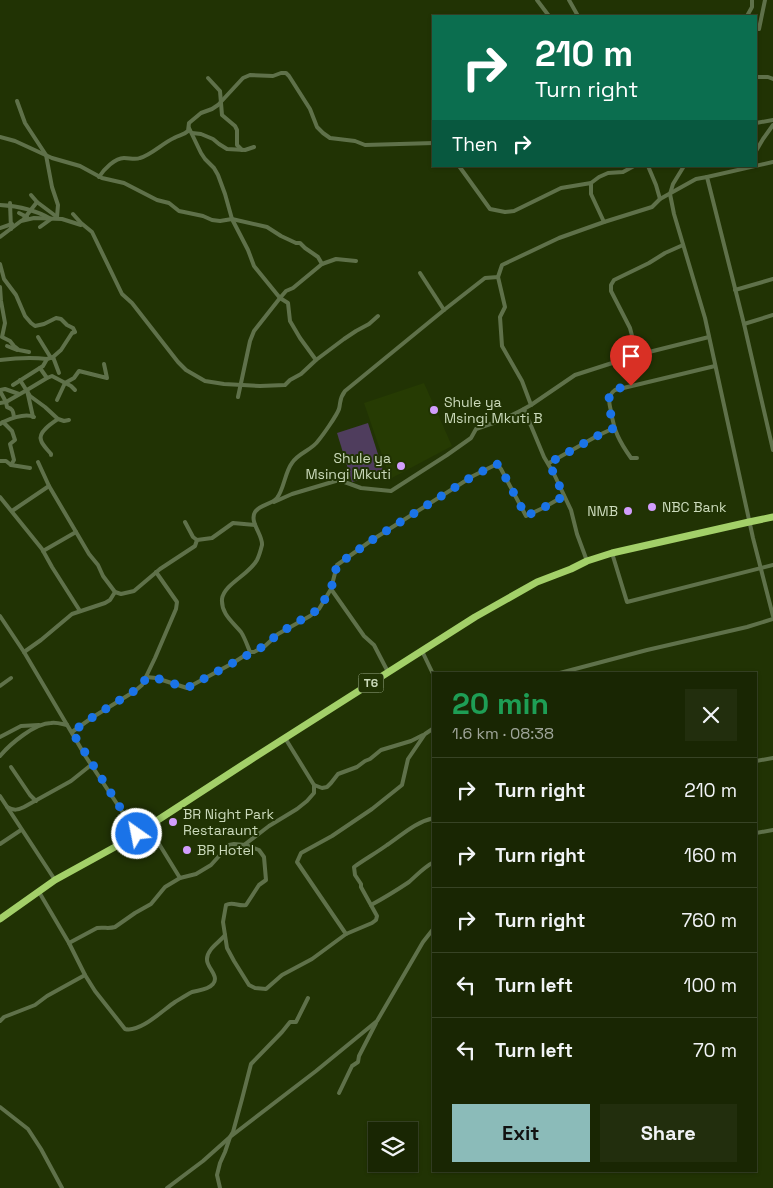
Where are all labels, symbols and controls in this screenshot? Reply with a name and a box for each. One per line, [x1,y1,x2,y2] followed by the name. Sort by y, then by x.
[535,32,633,76] text: 210 m
[452,35,517,100] icon: right
[535,75,638,103] text: Turn right
[508,130,536,158] icon: right
[452,132,498,157] text: Then
[610,335,652,386] pin
[617,342,645,370] icon: arrive
[444,393,542,427] place label: Shule ya Msingi Mkuti B
[428,404,440,416] marker: Shule ya Msingi Mkuti B
[305,449,391,483] place label: Shule ya Msingi Mkuti
[395,460,407,472] marker: Shule ya Msingi Mkuti
[662,498,727,516] place label: NBC Bank
[646,501,658,513] marker: NBC Bank
[587,502,618,520] place label: NMB
[622,505,634,517] marker: NMB
[358,674,384,692] road number: T6
[452,684,549,723] text: 20 min
[685,689,737,741] button: close
[452,723,554,744] text: 1.6 km · 08:38
[452,776,480,804] icon: right
[495,778,585,803] text: Turn right
[684,778,737,803] text: 210 m
[183,805,274,839] place label: BR Night Park Restaraunt
[110,807,162,859] position arrow
[167,816,179,828] marker: BR Night Park Restaraunt
[197,841,254,859] place label: BR Hotel
[452,841,480,869] icon: right
[495,843,585,868] text: Turn right
[684,843,737,868] text: 160 m
[181,844,193,856] marker: BR Hotel
[452,906,480,934] icon: right
[495,908,585,933] text: Turn right
[681,908,737,933] text: 760 m
[452,971,480,999] icon: left
[495,973,573,998] text: Turn left
[683,973,737,998] text: 100 m
[452,1036,480,1064] icon: left
[495,1038,573,1063] text: Turn left
[693,1038,737,1063] text: 70 m
[452,1104,590,1162] button: Exit
[600,1104,737,1162] button: Share
[368,1122,418,1172] map controls
[368,1122,418,1172] button: layers

